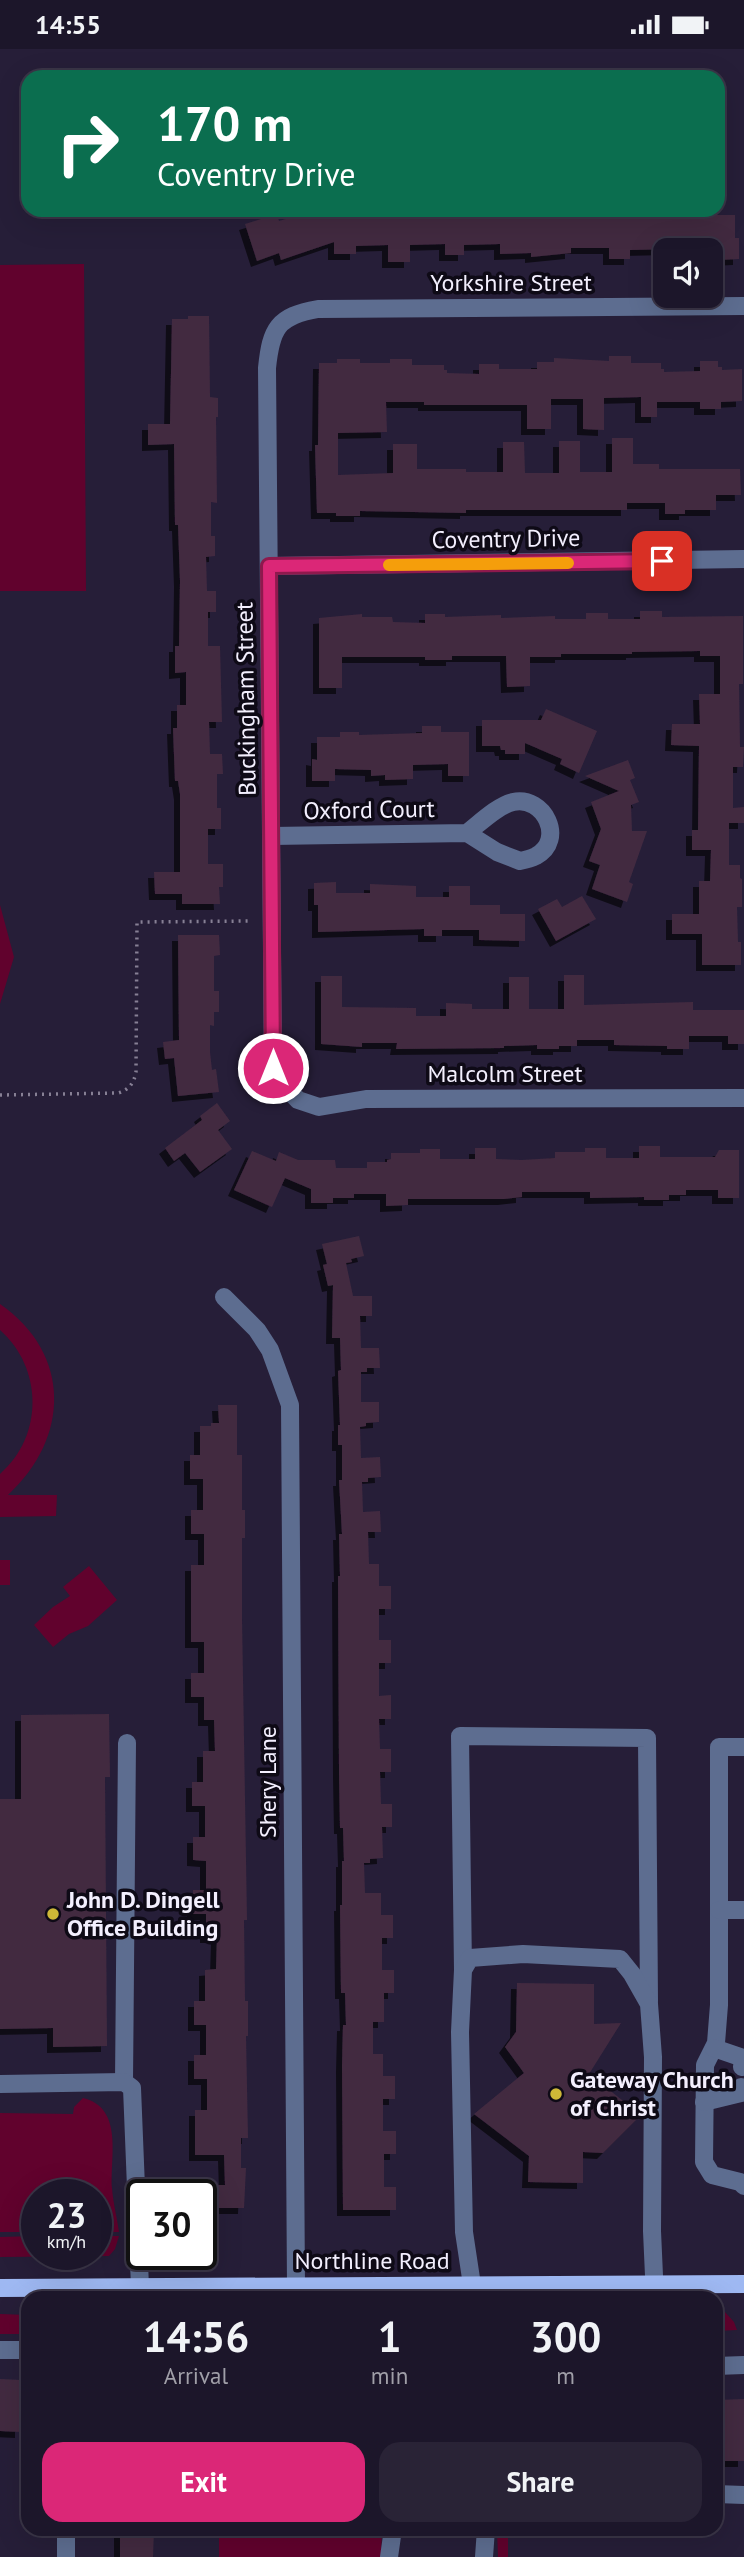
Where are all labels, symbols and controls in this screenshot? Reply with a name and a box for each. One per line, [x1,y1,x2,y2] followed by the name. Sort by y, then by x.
[35,8,101,41] text: 14:55
[157,91,292,155] text: 170 m
[42,98,133,189] icon: right
[157,153,356,195] text: Coventry Drive
[653,238,723,308] map controls
[653,238,723,308] button: sound
[430,267,592,298] street label: Yorkshire Street
[431,522,581,555] street label: Coventry Drive
[632,531,692,591] pin
[643,542,681,580] icon: arrive
[228,602,263,796] street label: Buckingham Street
[303,793,435,826] street label: Oxford Court
[236,1031,310,1105] position arrow
[427,1058,583,1089] street label: Malcolm Street
[252,1726,283,1838] street label: Shery Lane
[66,1884,220,1943] place label: John D. Dingell Office Building
[45,1906,61,1922] marker: John D. Dingell Office Building
[570,2064,734,2123] place label: Gateway Church of Christ
[548,2086,564,2102] marker: Gateway Church of Christ
[126,2179,217,2270] speed limit sign: 30
[47,2192,86,2238] text: 23
[47,2230,86,2253] text: km/h
[294,2245,450,2276] street label: Northline Road
[143,2309,249,2364] text: 14:56
[378,2309,401,2364] text: 1
[530,2309,601,2364] text: 300
[164,2361,228,2390] text: Arrival
[371,2361,408,2390] text: min
[556,2361,575,2390] text: m
[42,2442,365,2522] button: Exit
[379,2442,702,2522] button: Share

